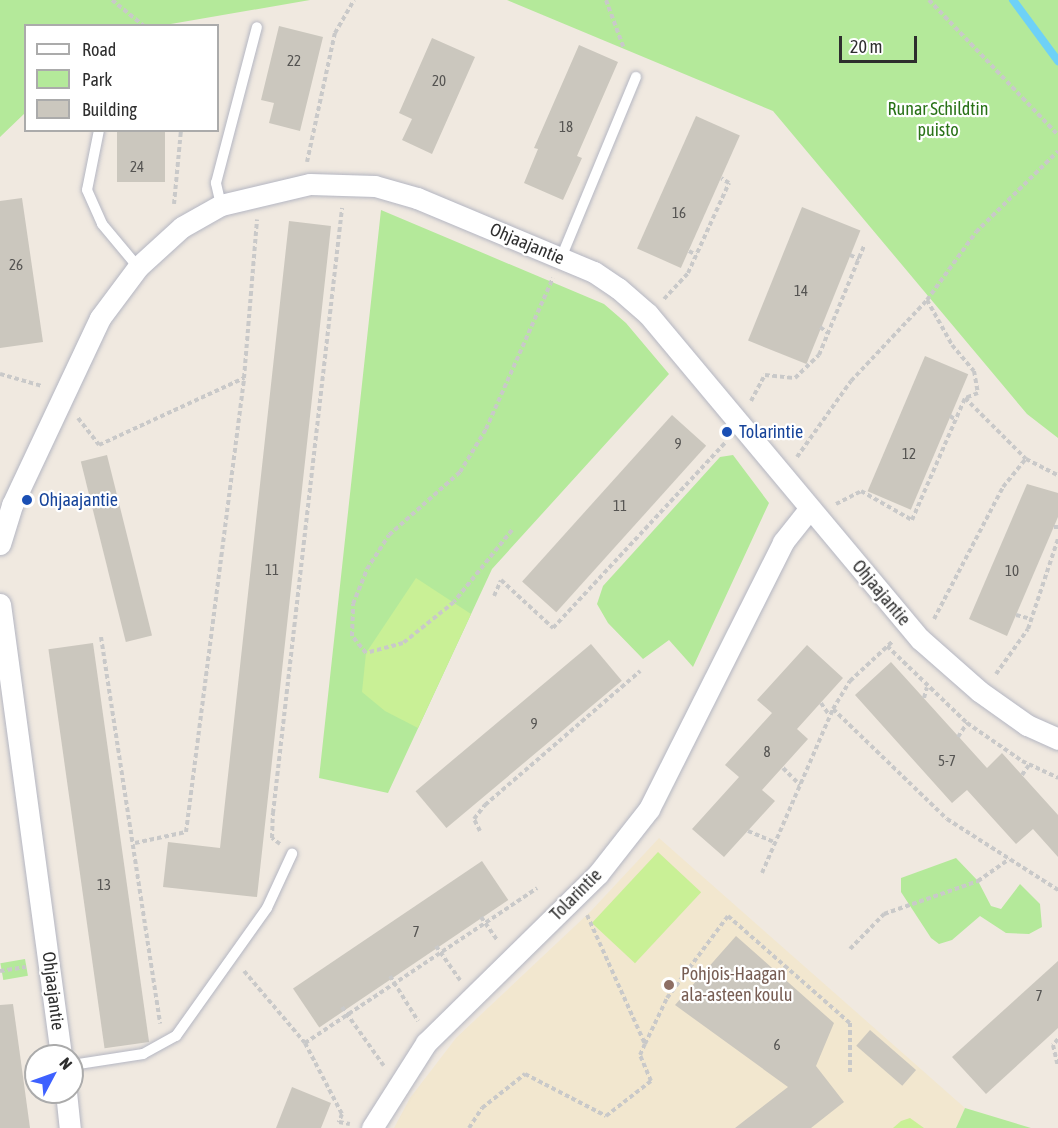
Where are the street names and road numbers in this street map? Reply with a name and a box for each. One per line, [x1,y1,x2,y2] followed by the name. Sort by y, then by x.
[486,219,568,269] street label: Ohjaajantie
[847,556,915,630] street label: Ohjaajantie
[546,865,606,925] street label: Tolarintie
[37,951,69,1031] street label: Ohjaajantie

